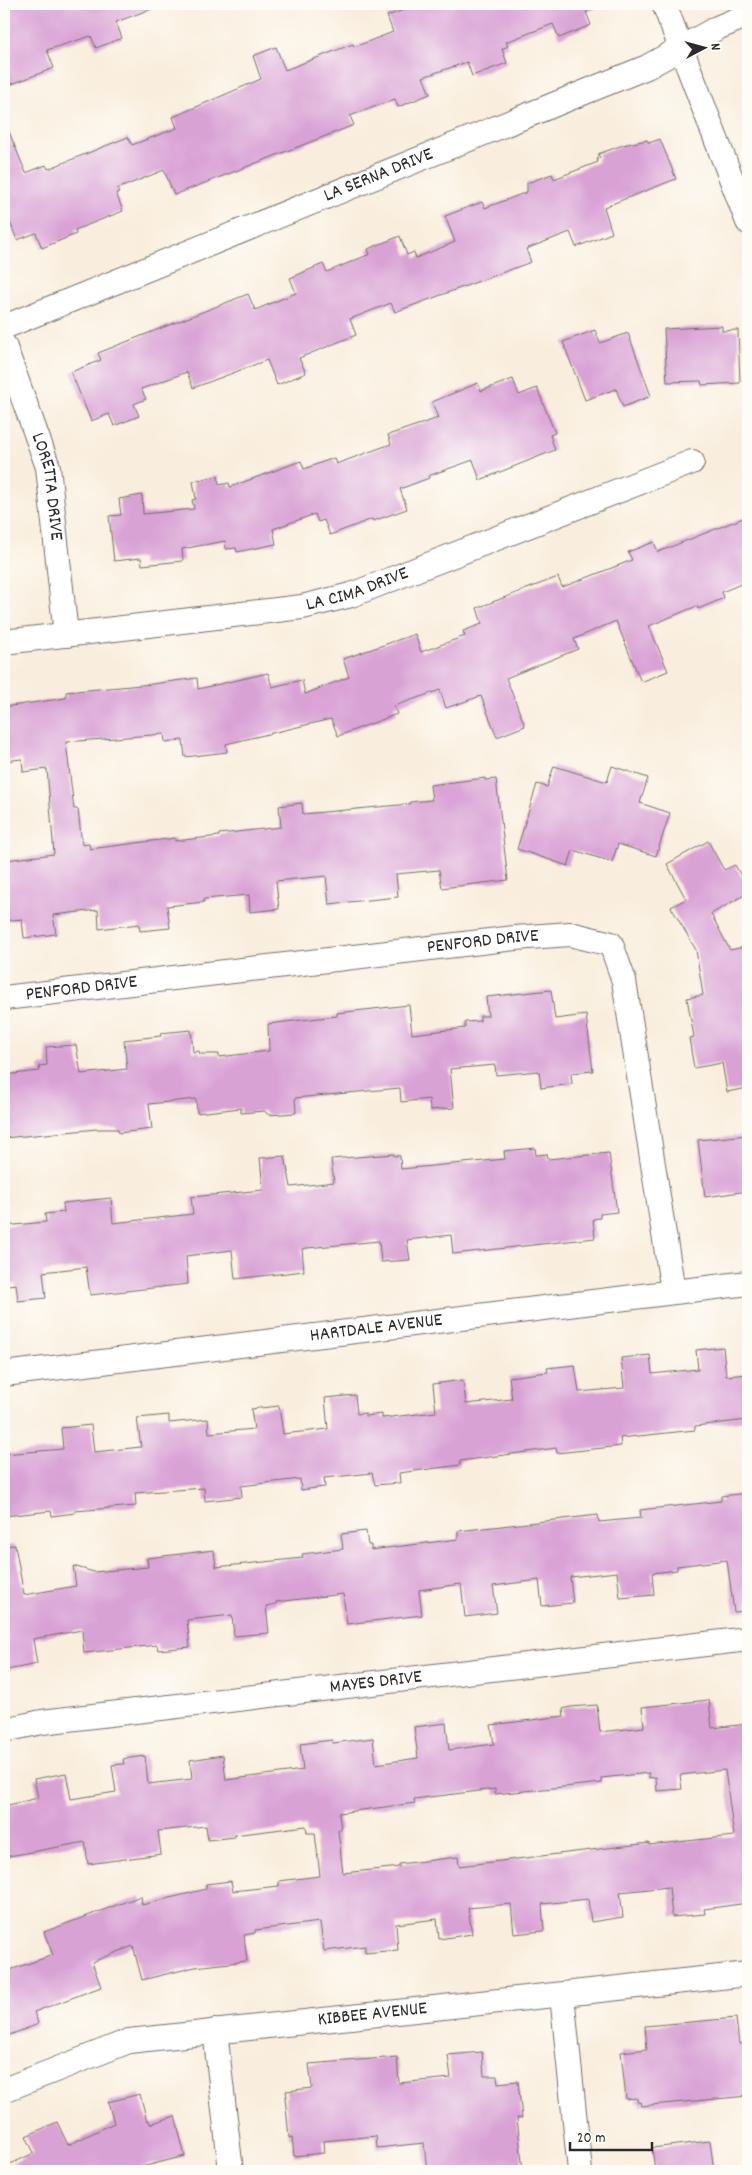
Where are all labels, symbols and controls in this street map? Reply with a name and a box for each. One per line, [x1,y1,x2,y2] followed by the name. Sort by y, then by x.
[680,22,730,72] north arrow
[705,42,725,51] text: N
[320,141,438,210] street label: LA SERNA DRIVE
[23,429,69,542] street label: LORETTA DRIVE
[303,560,413,619] street label: LA CIMA DRIVE
[425,923,540,962] street label: PENFORD DRIVE
[24,969,139,1009] street label: PENFORD DRIVE
[308,1307,444,1350] street label: HARTDALE AVENUE
[328,1664,424,1702] street label: MAYES DRIVE
[316,1995,429,2034] street label: KIBBEE AVENUE
[570,2120,652,2152] scale bar
[577,2128,605,2150] text: 20 m

